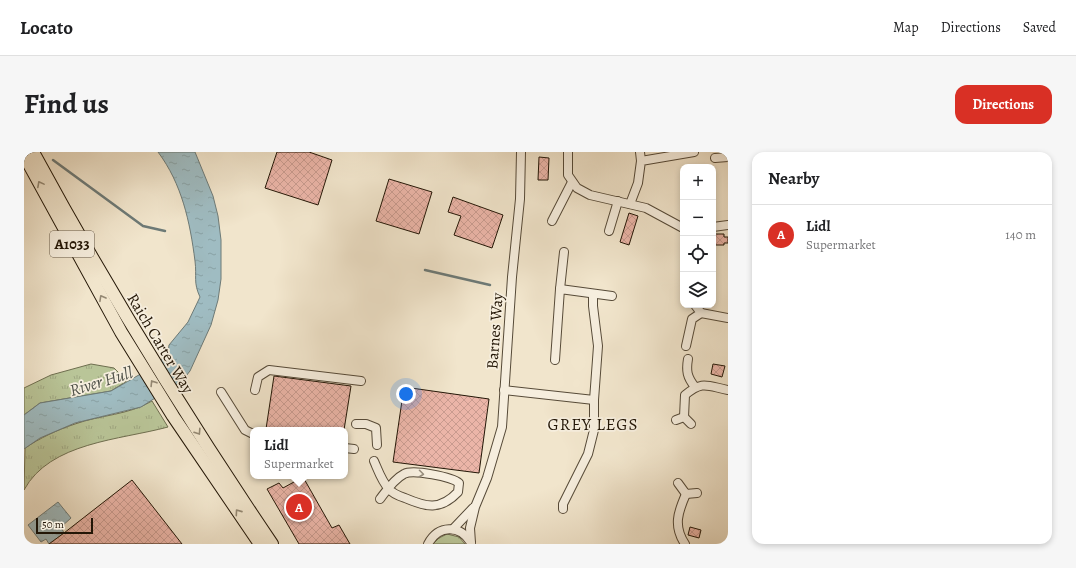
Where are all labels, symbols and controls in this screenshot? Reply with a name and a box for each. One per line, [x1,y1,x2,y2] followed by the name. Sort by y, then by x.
[20,15,73,41] text: Locato
[893,18,919,37] text: Map
[941,18,1001,37] text: Directions
[1023,18,1056,37] text: Saved
[24,85,109,123] text: Find us
[955,85,1052,124] button: Directions
[680,164,716,308] map controls
[680,164,716,200] button: +
[768,167,819,190] text: Nearby
[37,181,44,189] one-way arrow
[680,200,716,236] button: −
[806,216,830,236] text: Lidl
[777,226,785,243] text: A
[1005,226,1036,243] text: 140 m
[50,231,94,257] road number: A1033
[680,236,716,272] button: locate
[806,236,876,253] text: Supermarket
[680,272,716,308] button: layers
[122,289,199,398] street label: Raich Carter Way
[481,291,509,370] street label: Barnes Way
[100,295,107,303] one-way arrow
[67,361,136,402] water label: River Hull
[150,380,157,387] one-way arrow
[396,384,416,404] your location
[547,413,639,436] district label: GREY LEGS
[250,427,348,479] popup
[193,428,201,435] one-way arrow
[264,435,288,455] text: Lidl
[264,455,334,472] text: Supermarket
[418,469,424,478] one-way arrow
[286,492,312,522] pin: A
[235,509,243,516] one-way arrow
[36,516,93,535] scale bar
[42,517,64,532] text: 50 m

